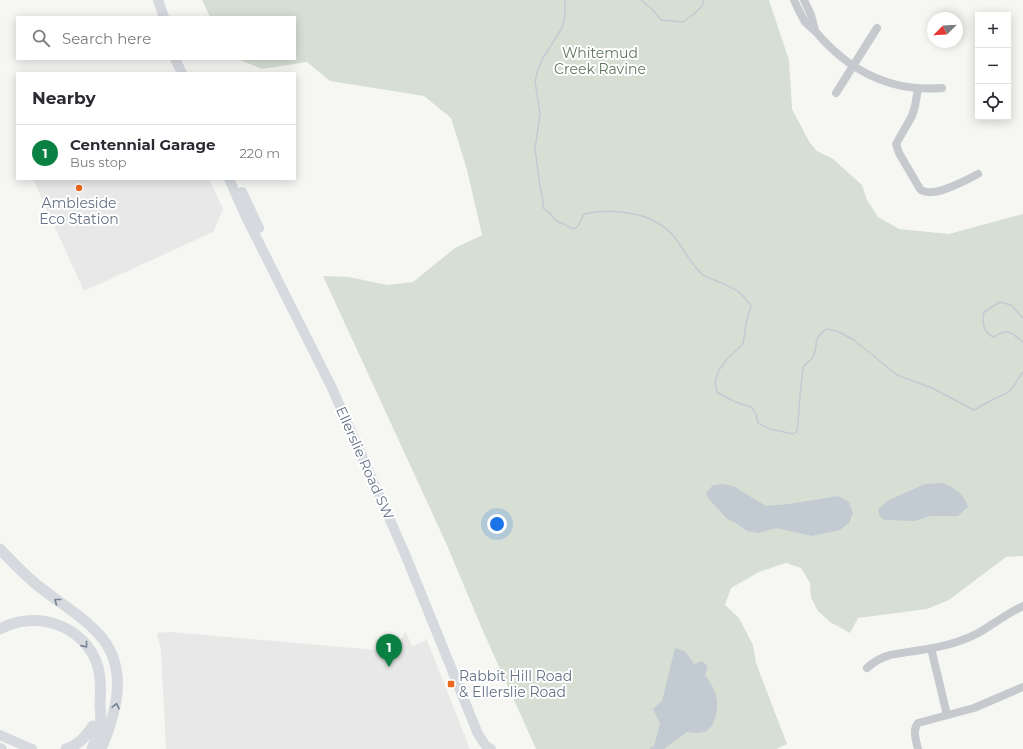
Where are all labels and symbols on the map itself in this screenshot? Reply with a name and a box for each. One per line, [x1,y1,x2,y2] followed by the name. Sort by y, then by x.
[927,12,963,48] north arrow
[554,44,646,78] park label: Whitemud Creek Ravine
[74,183,84,193] marker: Ambleside Eco Station
[39,194,119,228] place label: Ambleside Eco Station
[332,404,398,523] street label: Ellerslie Road SW
[487,514,507,534] your location
[54,598,61,605] one-way arrow
[376,634,402,667] pin: 1
[81,641,88,648] one-way arrow
[459,667,572,701] place label: Rabbit Hill Road & Ellerslie Road
[446,679,456,689] marker: Rabbit Hill Road & Ellerslie Road
[111,703,119,709] one-way arrow

